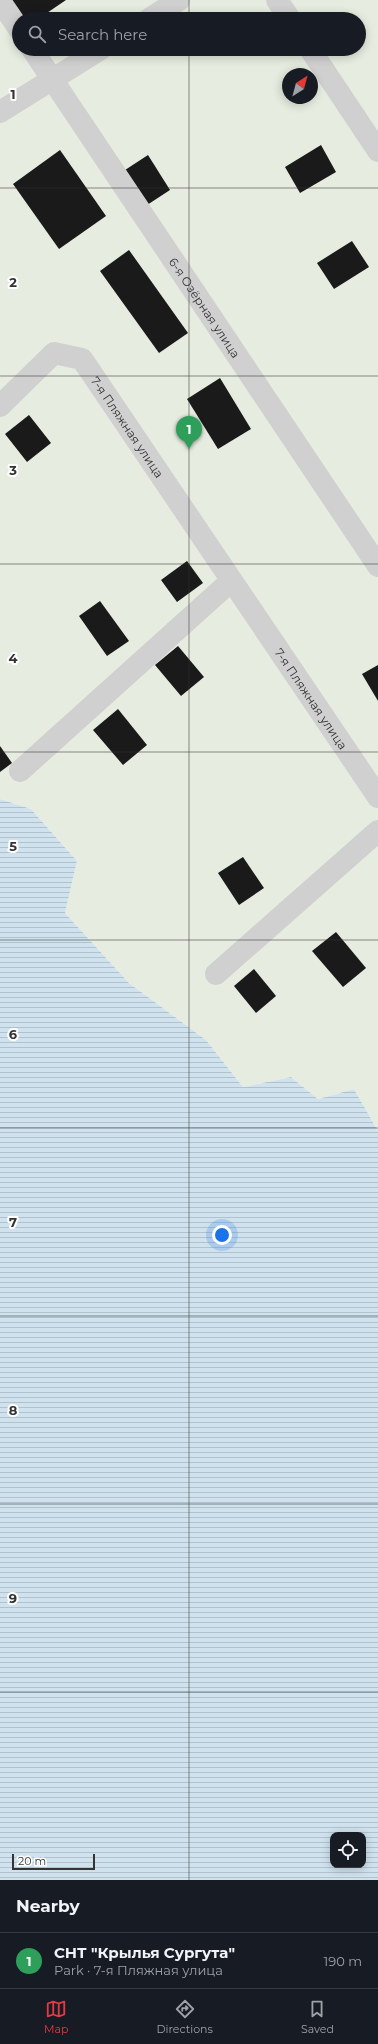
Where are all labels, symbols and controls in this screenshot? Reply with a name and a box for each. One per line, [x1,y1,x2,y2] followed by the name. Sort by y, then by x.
[12,12,366,56] search box
[26,23,48,45] icon: search
[58,25,147,44] text: Search here
[282,68,318,104] north arrow
[10,86,16,102] text: 1
[166,254,244,360] street label: 6-я Озёрная улица
[9,274,17,290] text: 2
[88,373,167,480] street label: 7-я Пляжная улица
[176,416,202,449] pin: 1
[8,462,17,478] text: 3
[272,645,351,752] street label: 7-я Пляжная улица
[9,650,18,666] text: 4
[9,838,17,854] text: 5
[9,1026,18,1042] text: 6
[9,1214,17,1230] text: 7
[212,1225,232,1245] your location
[9,1402,18,1418] text: 8
[9,1590,17,1606] text: 9
[330,1832,366,1868] map controls
[330,1832,366,1868] button: locate
[12,1852,95,1871] scale bar
[18,1854,46,1868] text: 20 m
[16,1896,80,1916] text: Nearby
[54,1943,235,1962] text: CНТ "Крылья Сургута"
[26,1953,32,1969] text: 1
[324,1953,362,1969] text: 190 m
[54,1962,223,1978] text: Park · 7-я Пляжная улица
[44,1998,68,2036] tab: Map
[157,1998,213,2036] tab: Directions
[301,1998,334,2036] tab: Saved

